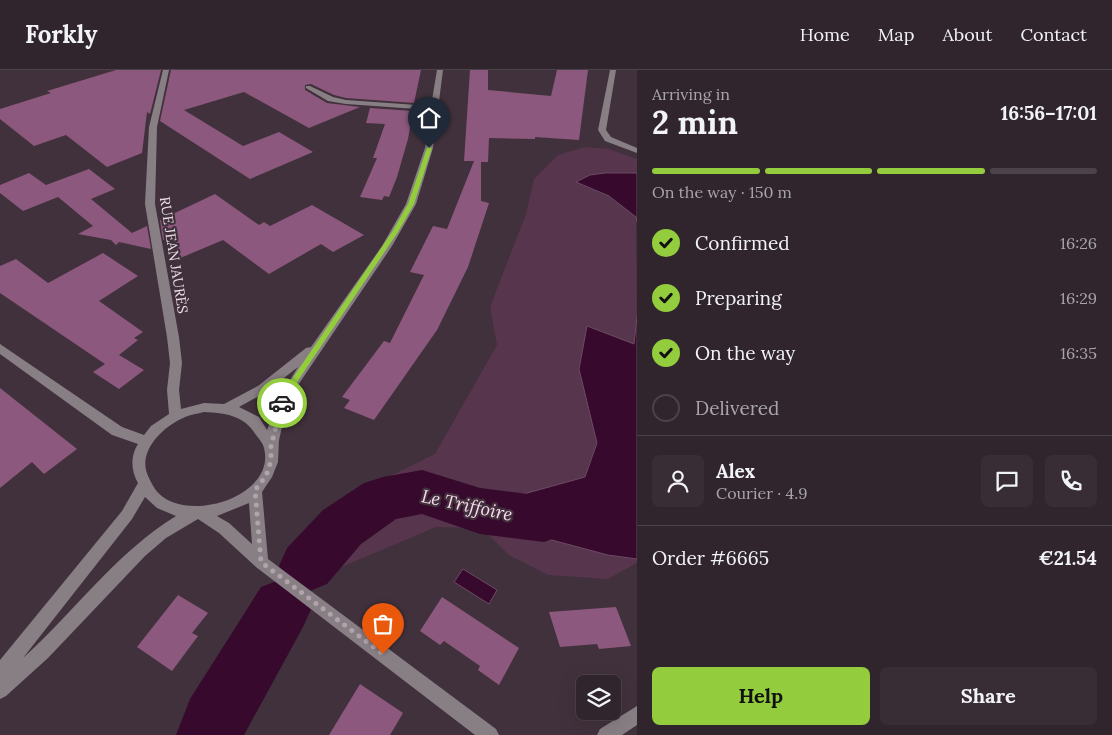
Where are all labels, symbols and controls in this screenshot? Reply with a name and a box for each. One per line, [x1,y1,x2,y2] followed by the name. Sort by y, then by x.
[25,19,97,50] text: Forkly
[800,23,850,46] text: Home
[878,23,914,46] text: Map
[942,23,992,46] text: About
[1020,23,1087,46] text: Contact
[652,84,730,104] text: Arriving in
[408,97,450,148] pin
[1001,101,1097,125] text: 16:56–17:01
[652,102,738,143] text: 2 min
[415,104,443,132] icon: home
[652,182,792,202] text: On the way · 150 m
[156,195,192,315] street label: RUE JEAN JAURÈS
[652,229,680,257] icon: check
[695,231,790,255] text: Confirmed
[1060,233,1097,253] text: 16:26
[652,284,680,312] icon: check
[695,286,782,310] text: Preparing
[1060,288,1097,308] text: 16:29
[652,339,680,367] icon: check
[695,341,795,365] text: On the way
[1060,343,1097,363] text: 16:35
[257,378,307,428] courier
[268,389,296,417] icon: car
[695,396,779,420] text: Delivered
[652,455,704,507] button: person
[981,455,1033,507] button: chat
[1045,455,1097,507] button: phone
[716,459,755,483] text: Alex
[716,483,807,503] text: Courier · 4.9
[419,484,515,526] water label: Le Triffoire
[652,546,769,570] text: Order #6665
[1038,546,1097,570] text: €21.54
[362,603,404,654] pin
[369,610,397,638] icon: bag
[652,667,870,725] button: Help
[880,667,1097,725] button: Share
[576,675,621,720] map controls
[576,675,621,720] button: layers

